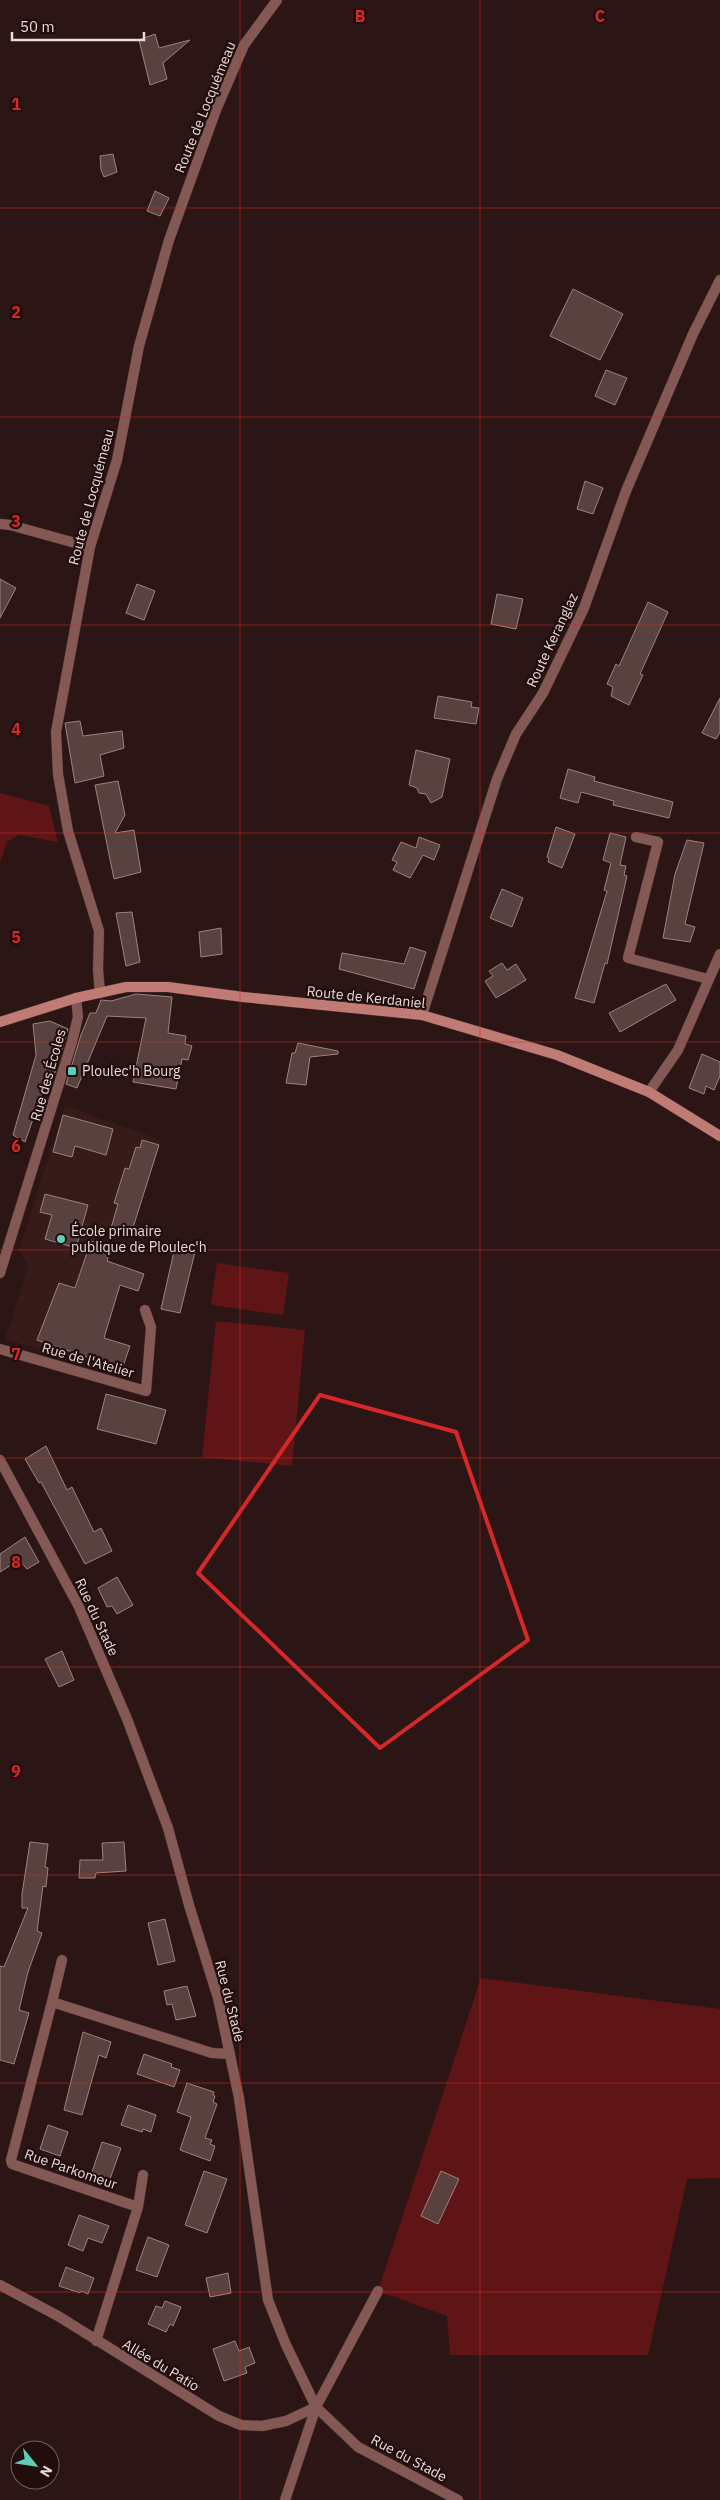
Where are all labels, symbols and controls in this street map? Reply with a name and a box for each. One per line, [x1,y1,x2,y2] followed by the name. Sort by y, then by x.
[355,6,366,26] text: B
[595,6,605,26] text: C
[12,10,145,42] scale bar
[20,17,55,36] text: 50 m
[170,39,240,175] street label: Route de Locquémeau
[11,94,21,114] text: 1
[11,302,21,322] text: 2
[64,427,118,567] street label: Route de Locquémeau
[11,511,21,531] text: 3
[522,589,582,690] street label: Route Keranglaz
[11,719,21,739] text: 4
[11,927,21,947] text: 5
[306,982,426,1012] street label: Route de Kerdaniel
[25,1026,70,1123] street label: Rue des Écoles
[82,1062,181,1080] place label: Ploulec'h Bourg
[66,1065,78,1077] marker: Ploulec'h Bourg
[11,1136,21,1156] text: 6
[71,1221,207,1256] place label: École primaire publique de Ploulec'h
[55,1233,67,1245] marker: École primaire publique de Ploulec'h
[40,1338,136,1382] street label: Rue de l'Atelier
[11,1344,21,1364] text: 7
[11,1552,21,1572] text: 8
[71,1575,123,1659] street label: Rue du Stade
[11,1761,21,1781] text: 9
[211,1958,249,2044] street label: Rue du Stade
[22,2145,120,2193] street label: Rue Parkomeur
[119,2335,203,2395] street label: Allée du Patio
[368,2430,450,2486] street label: Rue du Stade
[10,2440,60,2490] north arrow
[36,2463,57,2480] text: N

